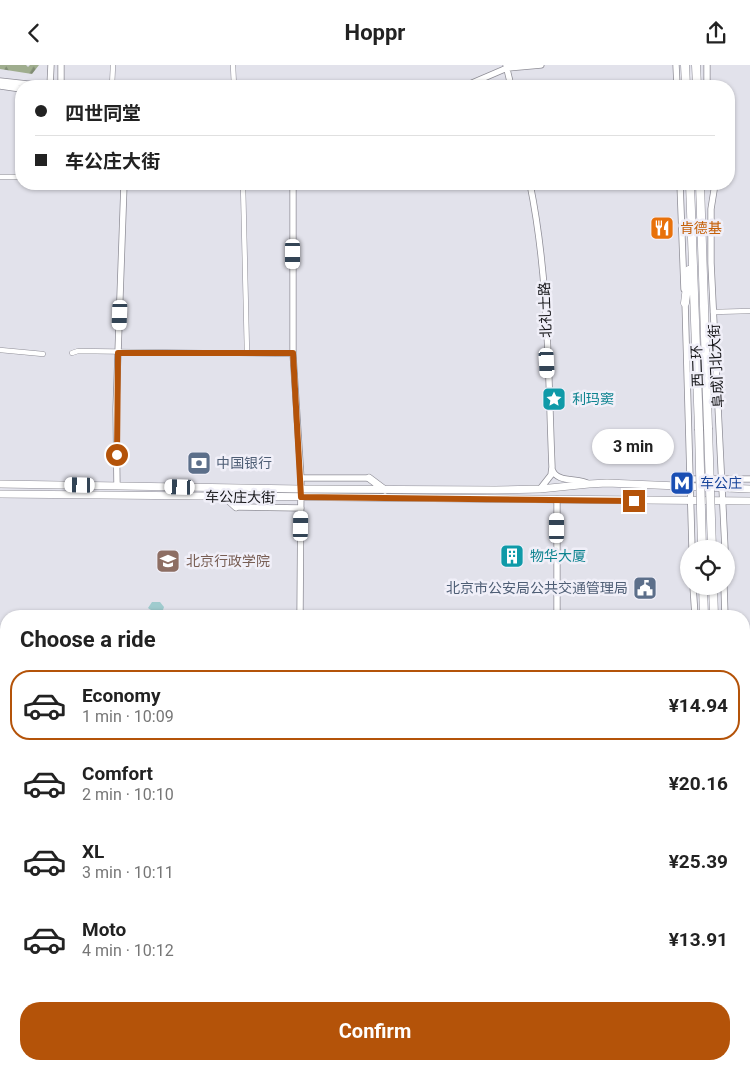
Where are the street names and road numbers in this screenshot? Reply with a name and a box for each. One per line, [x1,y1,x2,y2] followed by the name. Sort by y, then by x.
[536,282,554,338] street label: 北礼士路
[706,324,726,408] street label: 阜成门北大街
[688,345,706,387] street label: 西二环
[205,488,275,506] street label: 车公庄大街

